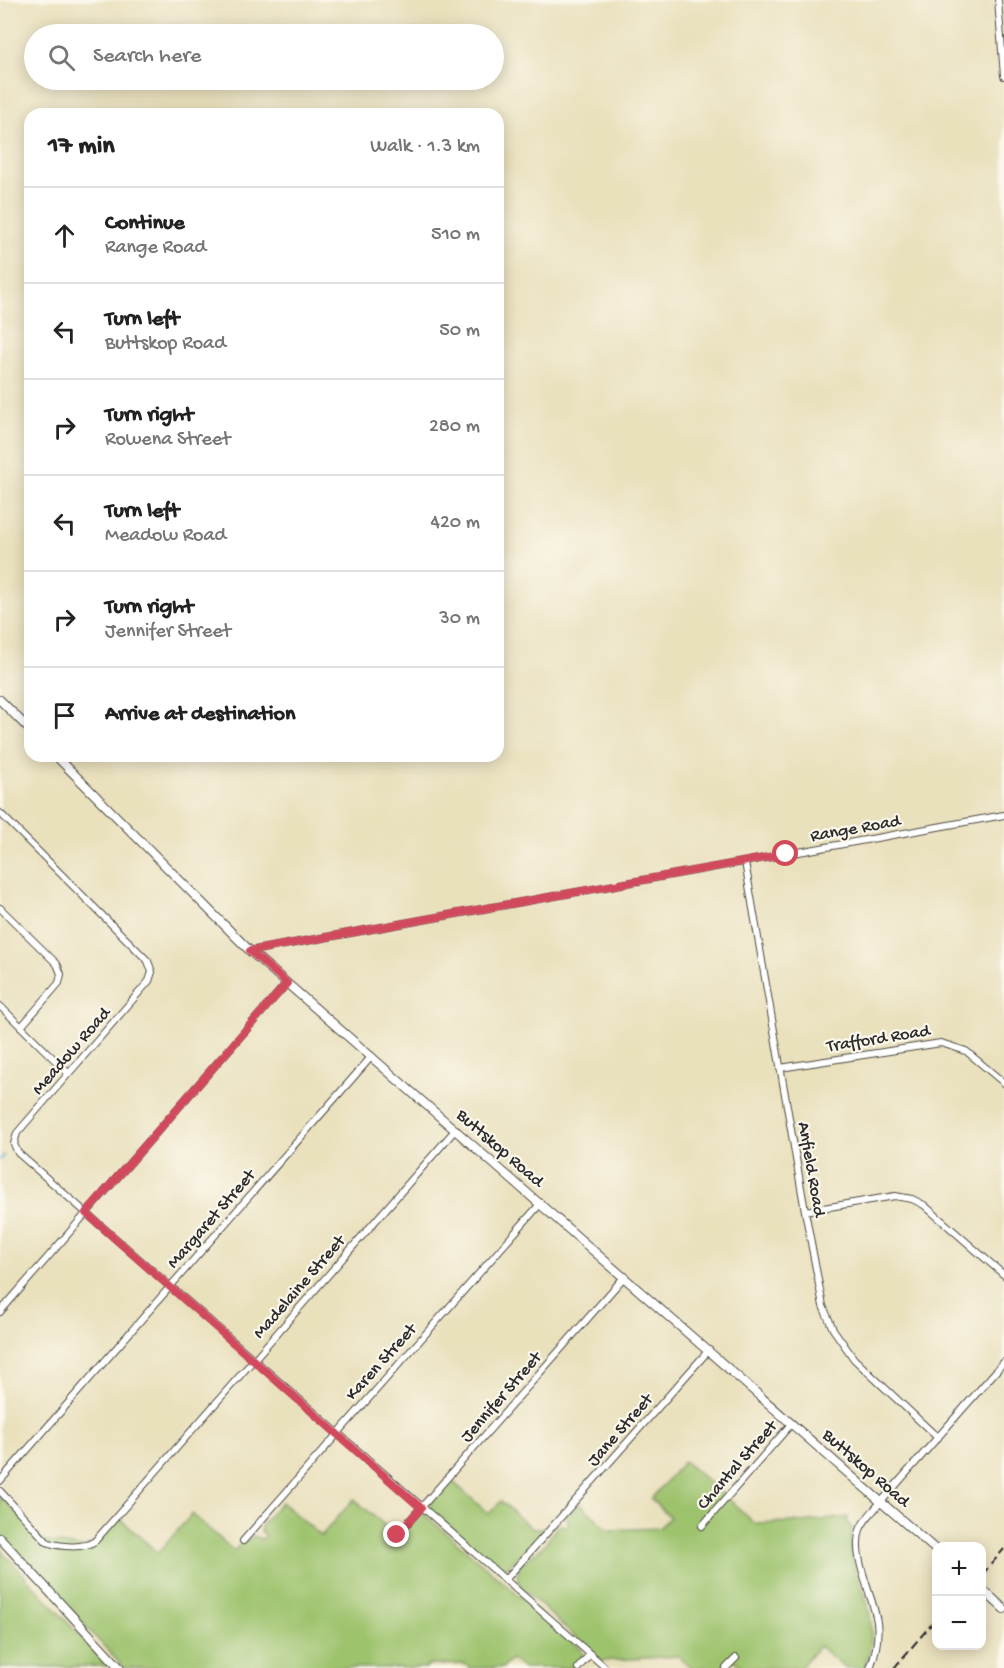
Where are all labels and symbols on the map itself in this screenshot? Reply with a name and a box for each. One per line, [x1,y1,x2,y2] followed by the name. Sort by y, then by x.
[809,811,904,848] street label: Range Road
[772,840,798,866] route start
[28,1002,117,1100] street label: Meadow Road
[824,1021,933,1058] street label: Trafford Road
[451,1105,548,1193] street label: Buttskop Road
[792,1120,829,1220] street label: Anfield Road
[163,1165,262,1273] street label: Margaret Street
[249,1230,352,1344] street label: Madelaine Street
[342,1319,423,1406] street label: Karen Street
[457,1347,548,1447] street label: Jennifer Street
[584,1389,659,1471] street label: Jane Street
[693,1415,783,1515] street label: Chantal Street
[817,1425,914,1513] street label: Buttskop Road
[383,1521,409,1547] route end

